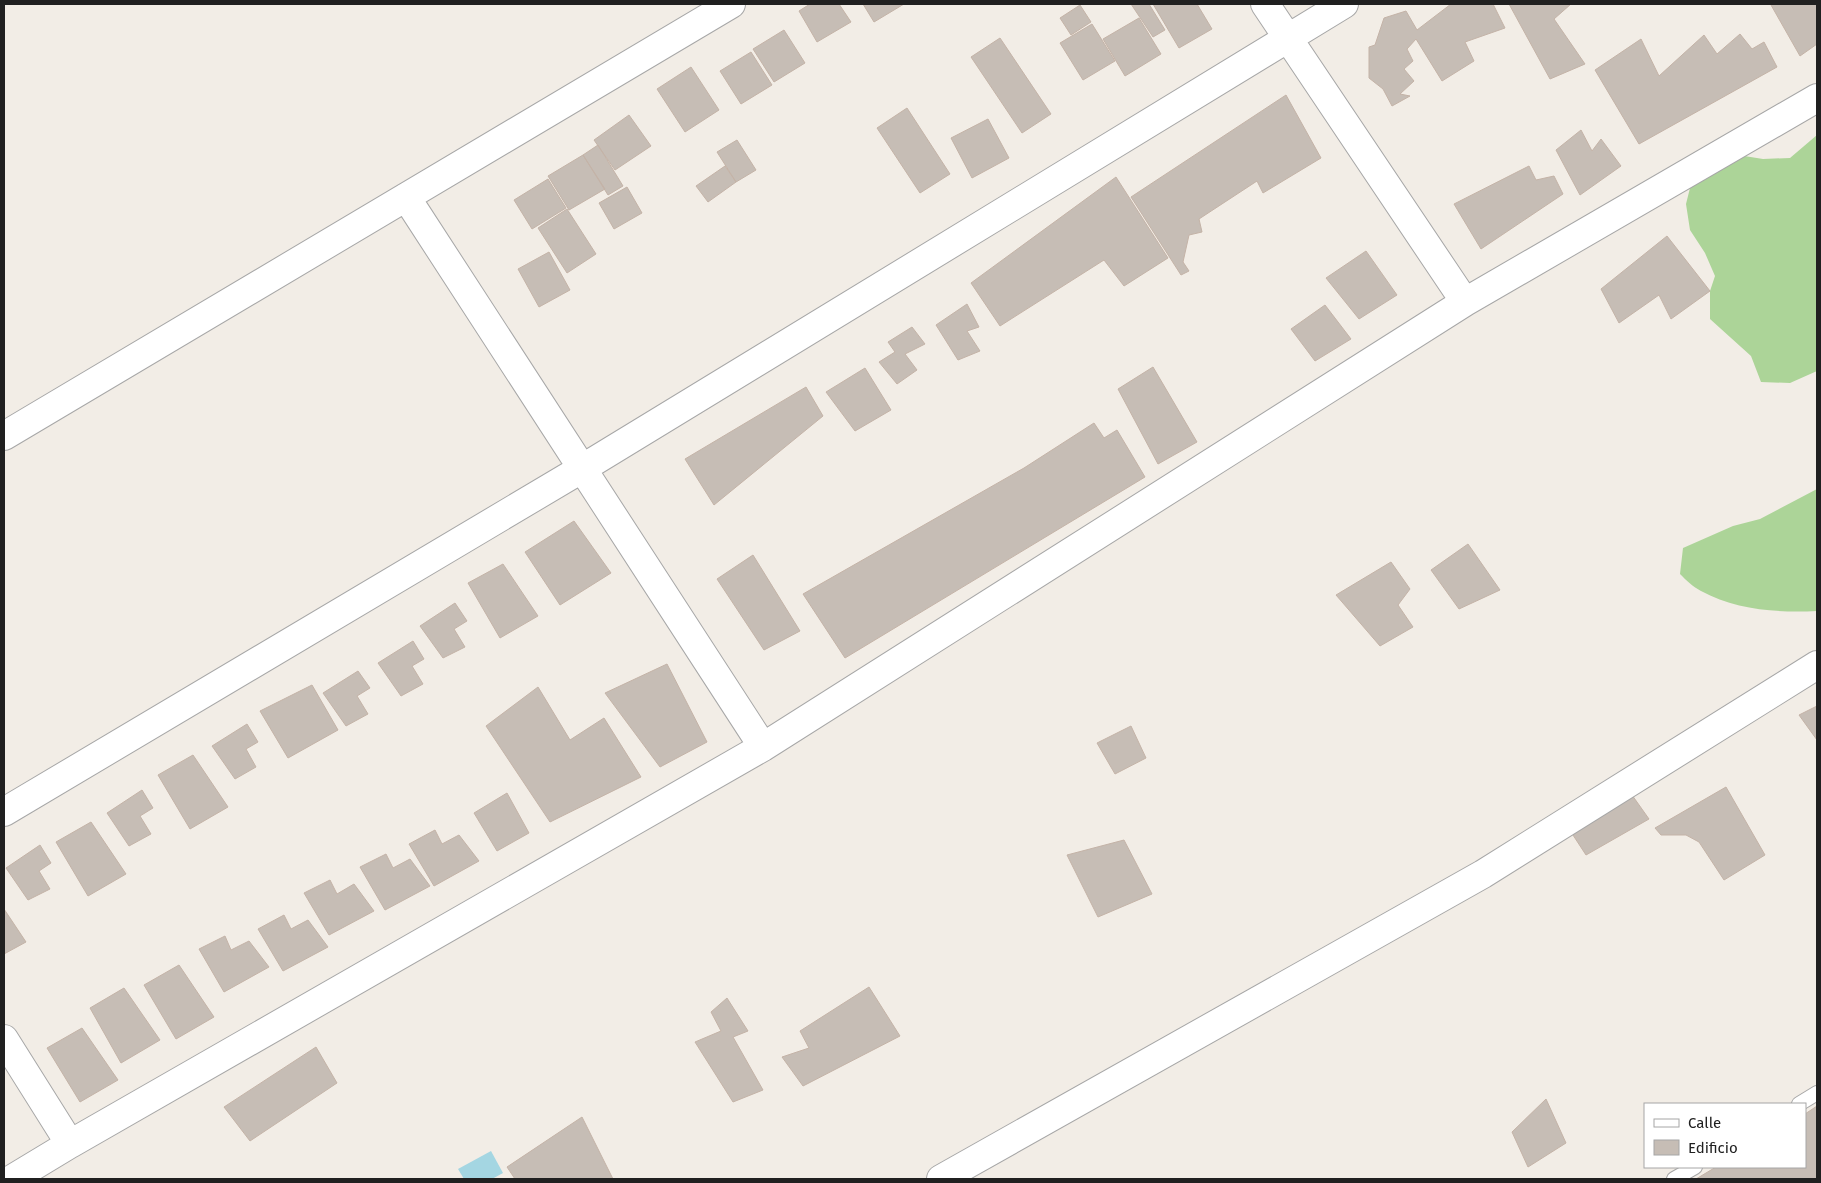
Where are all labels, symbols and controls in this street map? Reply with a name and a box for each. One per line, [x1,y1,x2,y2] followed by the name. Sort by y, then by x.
[1644,1103,1806,1168] legend
[1688,1114,1721,1132] text: Calle
[1688,1139,1738,1157] text: Edificio

